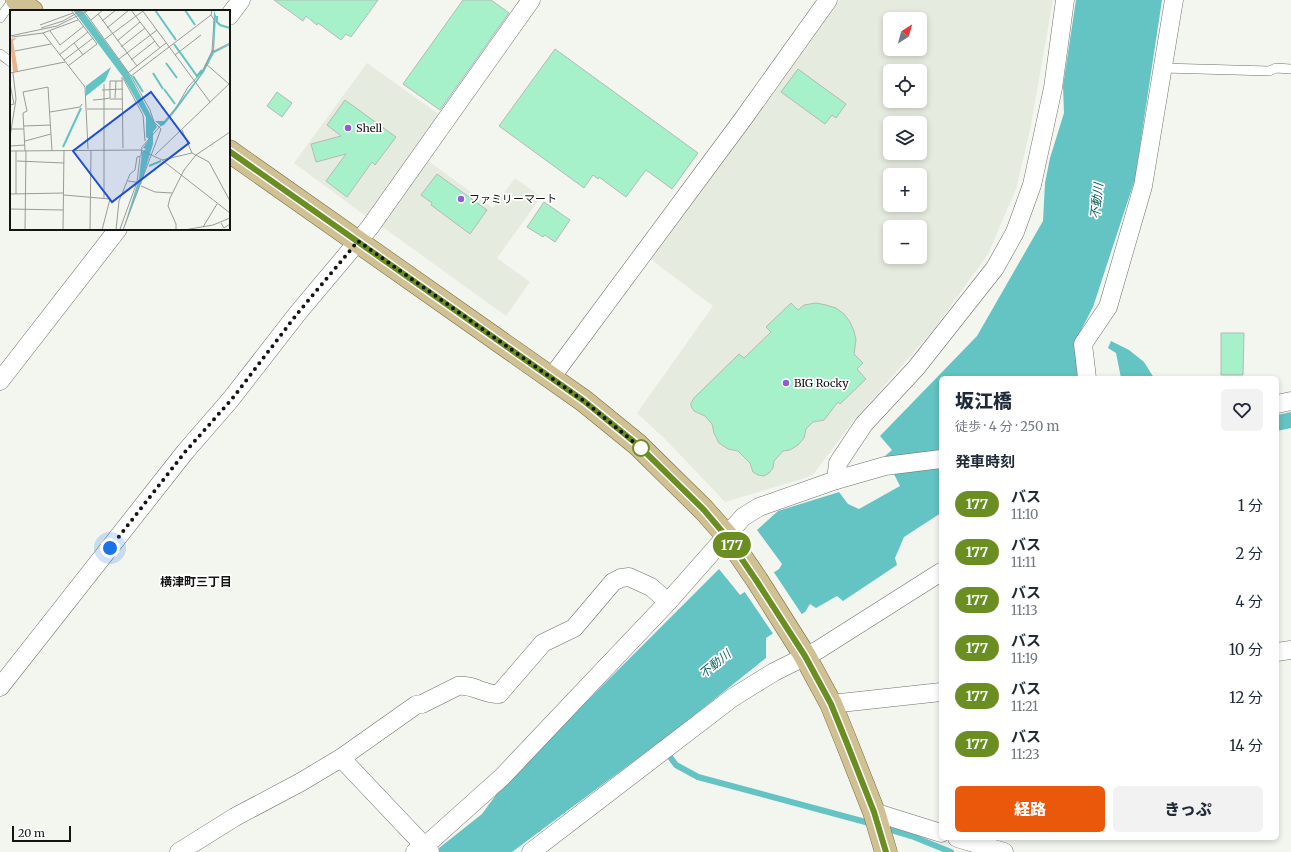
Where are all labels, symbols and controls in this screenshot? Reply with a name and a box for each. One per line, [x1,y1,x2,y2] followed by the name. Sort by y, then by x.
[10,10,230,230] inset map
[883,12,927,56] north arrow
[883,12,927,264] map controls
[883,64,927,108] button: locate
[883,116,927,160] button: layers
[356,121,383,135] place label: Shell
[343,123,353,133] marker: Shell
[883,168,927,212] button: +
[1087,180,1106,220] water label: 不動川
[469,192,557,206] place label: ファミリーマート
[456,194,466,204] marker: ファミリーマート
[883,220,927,264] button: −
[794,376,849,390] place label: BIG Rocky
[781,378,791,388] marker: BIG Rocky
[955,389,1012,413] text: 坂江橋
[1221,389,1263,431] button: heart
[955,418,1059,435] text: 徒歩 · 4 分 · 250 m
[632,439,650,457] unlabelled marker
[955,452,1015,471] text: 発車時刻
[1011,487,1041,506] text: バス
[966,495,988,513] text: 177
[1238,496,1263,515] text: 1 分
[1011,506,1038,523] text: 11:10
[709,532,755,558] line badge: 177
[1011,535,1041,554] text: バス
[721,536,743,554] text: 177
[100,538,120,558] your location
[966,543,988,561] text: 177
[1236,544,1263,563] text: 2 分
[1011,554,1036,571] text: 11:11
[160,574,232,589] district label: 横津町三丁目
[1011,583,1041,602] text: バス
[966,591,988,609] text: 177
[1235,592,1263,611] text: 4 分
[1011,602,1038,619] text: 11:13
[1011,631,1041,650] text: バス
[966,639,988,657] text: 177
[1229,640,1263,659] text: 10 分
[696,645,735,681] water label: 不動川
[1011,650,1038,667] text: 11:19
[1011,679,1041,698] text: バス
[966,687,988,705] text: 177
[1229,688,1263,707] text: 12 分
[1011,698,1038,715] text: 11:21
[1011,727,1041,746] text: バス
[966,735,988,753] text: 177
[1229,736,1263,755] text: 14 分
[1011,746,1040,763] text: 11:23
[955,786,1105,832] button: 経路
[1113,786,1263,832] button: きっぷ
[12,824,71,843] scale bar
[18,826,45,840] text: 20 m

